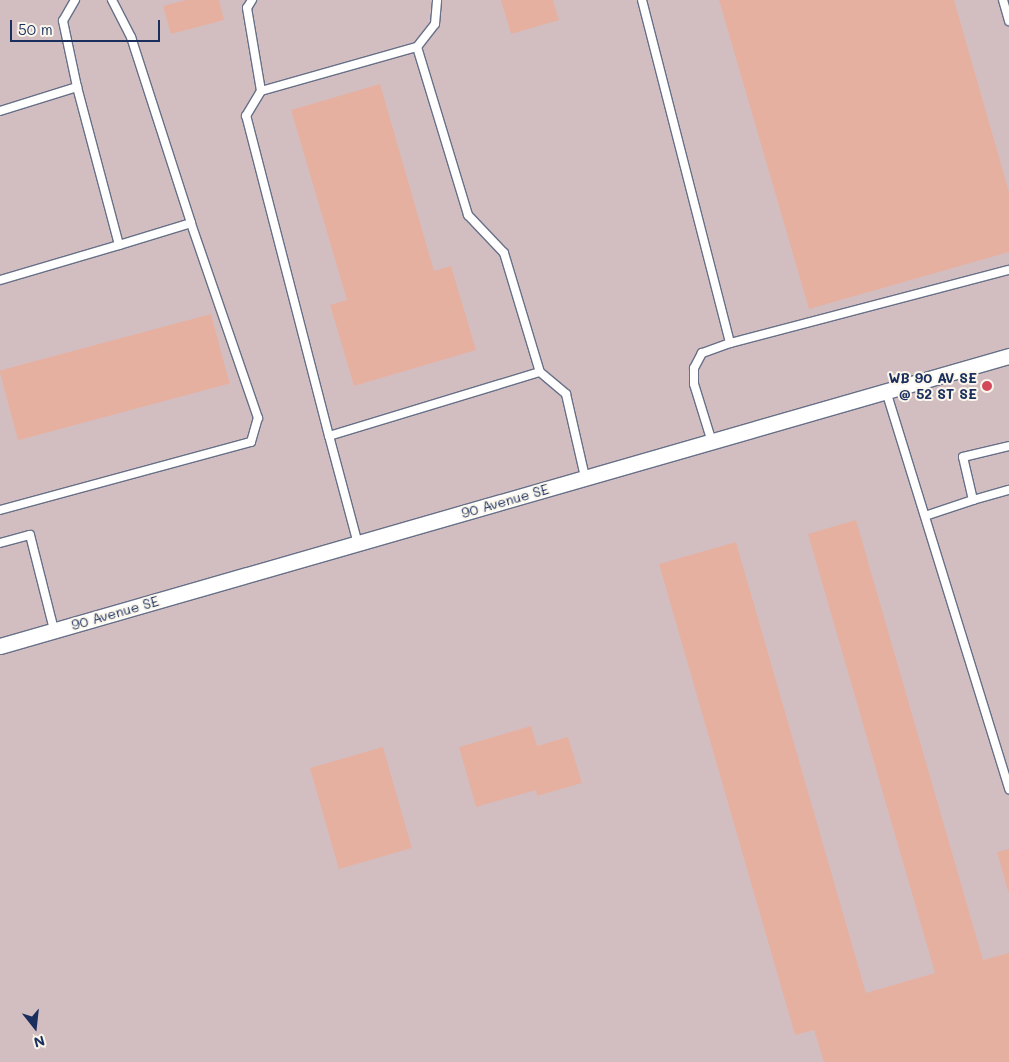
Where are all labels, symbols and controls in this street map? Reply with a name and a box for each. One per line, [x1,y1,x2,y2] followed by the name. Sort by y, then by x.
[12,10,162,42] scale bar
[18,19,53,39] text: 50 m
[888,370,977,402] place label: WB 90 AV SE @ 52 ST SE
[981,380,993,392] marker: WB 90 AV SE @ 52 ST SE
[459,480,551,522] street label: 90 Avenue SE
[69,592,161,634] street label: 90 Avenue SE
[10,1002,60,1052] north arrow
[32,1031,47,1052] text: N

